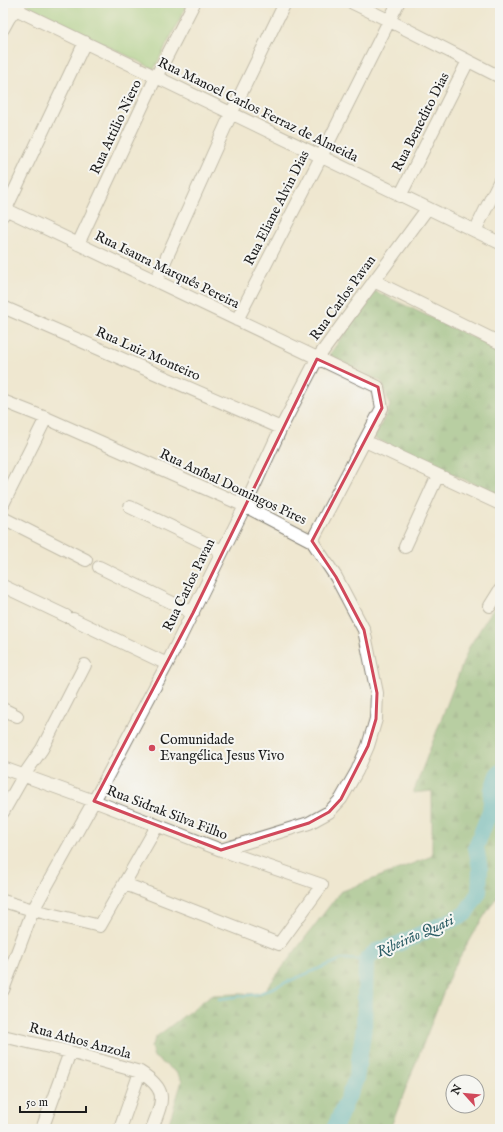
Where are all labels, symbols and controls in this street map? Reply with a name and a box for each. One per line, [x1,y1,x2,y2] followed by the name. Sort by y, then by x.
[155,54,362,167] street label: Rua Manoel Carlos Ferraz de Almeida
[388,69,454,175] street label: Rua Benedito Dias
[86,76,146,177] street label: Rua Attilio Niero
[240,147,314,269] street label: Rua Eliane Alvin Dias
[91,227,243,313] street label: Rua Isaura Marquês Pereira
[306,251,380,344] street label: Rua Carlos Pavan
[93,323,204,385] street label: Rua Luiz Monteiro
[157,445,309,529] street label: Rua Aníbal Domingos Pires
[159,535,219,634] street label: Rua Carlos Pavan
[160,731,285,765] place label: Comunidade Evangélica Jesus Vivo
[147,743,157,753] marker: Comunidade Evangélica Jesus Vivo
[104,782,231,845] street label: Rua Sidrak Silva Filho
[373,910,458,962] water label: Ribeirão Quati
[27,1019,134,1064] street label: Rua Athos Anzola
[445,1074,485,1114] north arrow
[448,1082,466,1098] text: N
[20,1088,86,1114] scale bar
[26,1095,48,1110] text: 50 m

